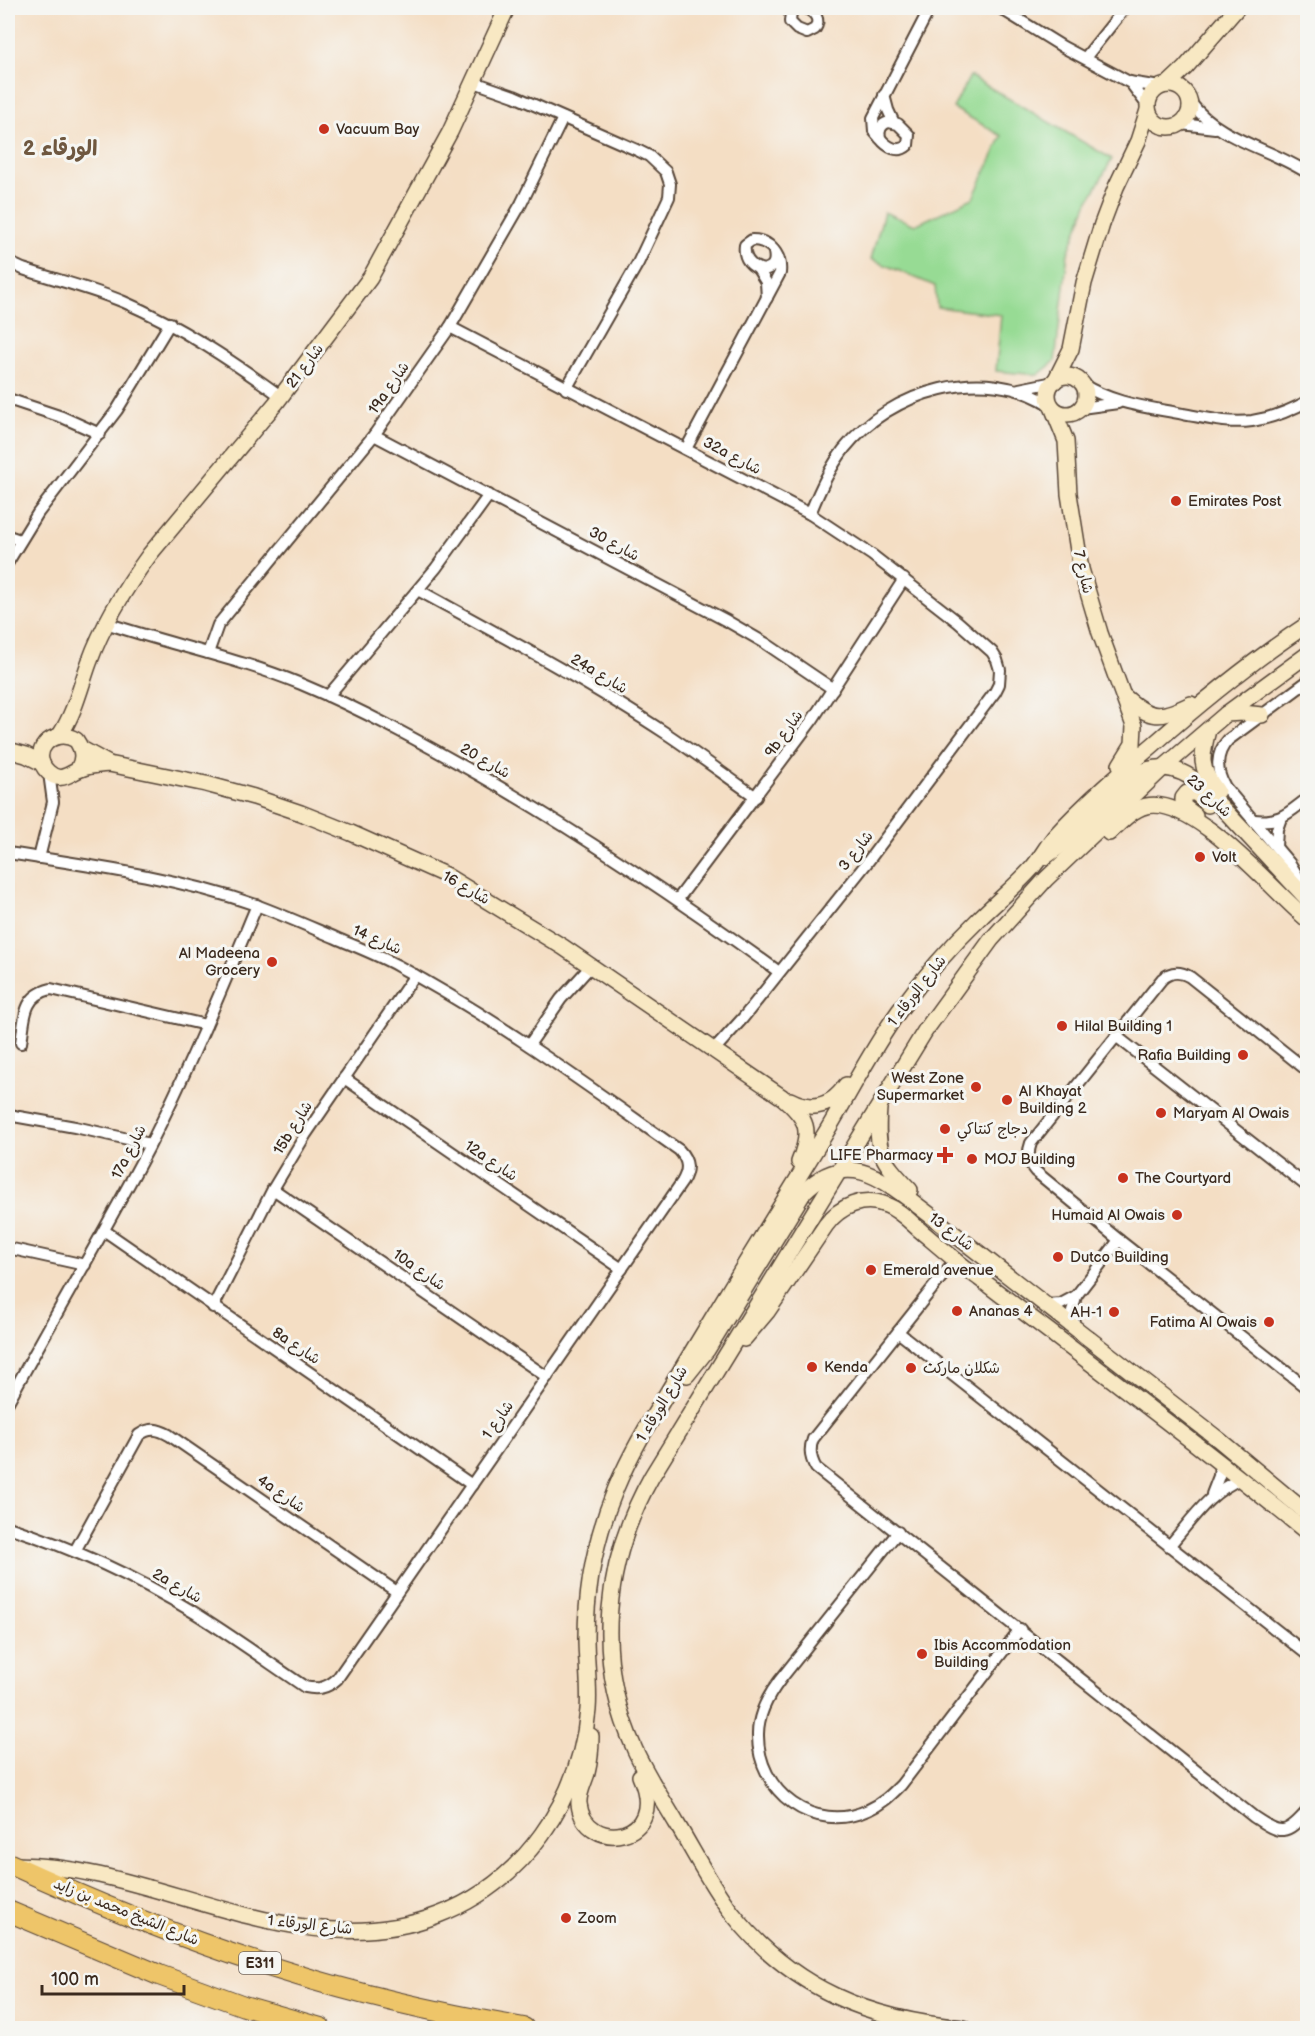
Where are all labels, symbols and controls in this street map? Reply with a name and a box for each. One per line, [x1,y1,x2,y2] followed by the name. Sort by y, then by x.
[336,120,420,139] place label: Vacuum Bay
[317,122,331,136] marker: Vacuum Bay
[23,136,97,162] district label: الورقاء 2
[282,340,328,392] street label: شارع 21
[364,358,414,418] street label: 19a شارع
[700,433,764,479] street label: 32a شارع
[1188,492,1282,511] place label: Emirates Post
[1169,494,1183,508] marker: Emirates Post
[586,522,642,566] street label: شارع 30
[1069,548,1097,596] street label: شارع 7
[567,650,631,698] street label: 24a شارع
[761,707,807,761] street label: 9b شارع
[457,739,513,783] street label: شارع 20
[1183,771,1235,821] street label: شارع 23
[834,827,878,875] street label: شارع 3
[1212,848,1237,867] place label: Volt
[1193,850,1207,864] marker: Volt
[439,867,493,909] street label: شارع 16
[350,921,404,959] street label: شارع 14
[179,944,260,980] place label: Al Madeena Grocery
[883,952,951,1030] street label: شارع الورقاء 1
[265,955,279,969] marker: Al Madeena Grocery
[1074,1017,1172,1036] place label: Hilal Building 1
[1055,1019,1069,1033] marker: Hilal Building 1
[1137,1046,1231,1065] place label: Rafia Building
[1236,1048,1250,1062] marker: Rafia Building
[877,1069,964,1105] place label: West Zone Supermarket
[969,1080,983,1094] marker: West Zone Supermarket
[1019,1082,1087,1118] place label: Al Khayat Building 2
[1000,1093,1014,1107] marker: Al Khayat Building 2
[269,1098,317,1158] street label: 15b شارع
[1173,1104,1290,1123] place label: Maryam Al Owais
[1154,1106,1168,1120] marker: Maryam Al Owais
[957,1120,1028,1142] place label: دجاج كنتاكي
[107,1122,151,1182] street label: 17a شارع
[938,1122,952,1136] marker: دجاج كنتاكي
[461,1136,521,1186] street label: 12a شارع
[830,1146,933,1165] place label: LIFE Pharmacy
[938,1148,952,1162] marker: LIFE Pharmacy
[984,1150,1075,1169] place label: MOJ Building
[965,1152,979,1166] marker: MOJ Building
[1135,1169,1231,1188] place label: The Courtyard
[1116,1171,1130,1185] marker: The Courtyard
[1051,1206,1166,1225] place label: Humaid Al Owais
[1170,1208,1184,1222] marker: Humaid Al Owais
[925,1209,977,1255] street label: شارع 13
[389,1245,449,1295] street label: 10a شارع
[1070,1248,1169,1267] place label: Dutco Building
[1051,1250,1065,1264] marker: Dutco Building
[883,1261,994,1280] place label: Emerald avenue
[864,1263,878,1277] marker: Emerald avenue
[969,1302,1033,1321] place label: Ananas 4
[1071,1303,1102,1322] place label: AH-1
[950,1304,964,1318] marker: Ananas 4
[1107,1305,1121,1319] marker: AH-1
[1150,1313,1258,1332] place label: Fatima Al Owais
[1262,1315,1276,1329] marker: Fatima Al Owais
[268,1323,324,1369] street label: 8a شارع
[824,1358,868,1377] place label: Kenda
[923,1359,1000,1378] place label: شكلان ماركت
[805,1360,819,1374] marker: Kenda
[904,1361,918,1375] marker: شكلان ماركت
[632,1363,692,1445] street label: شارع الورقاء 1
[478,1397,518,1443] street label: شارع 1
[253,1471,309,1517] street label: 4a شارع
[149,1564,205,1608] street label: 2a شارع
[934,1636,1071,1672] place label: Ibis Accommodation Building
[915,1647,929,1661] marker: Ibis Accommodation Building
[51,1874,201,1950] street label: شارع الشيخ محمد بن زايد
[577,1909,617,1928] place label: Zoom
[267,1911,353,1939] street label: شارع الورقاء 1
[559,1911,573,1925] marker: Zoom
[239,1952,281,1974] road number: E311
[42,1958,184,1996] scale bar
[51,1969,99,1990] text: 100 m

